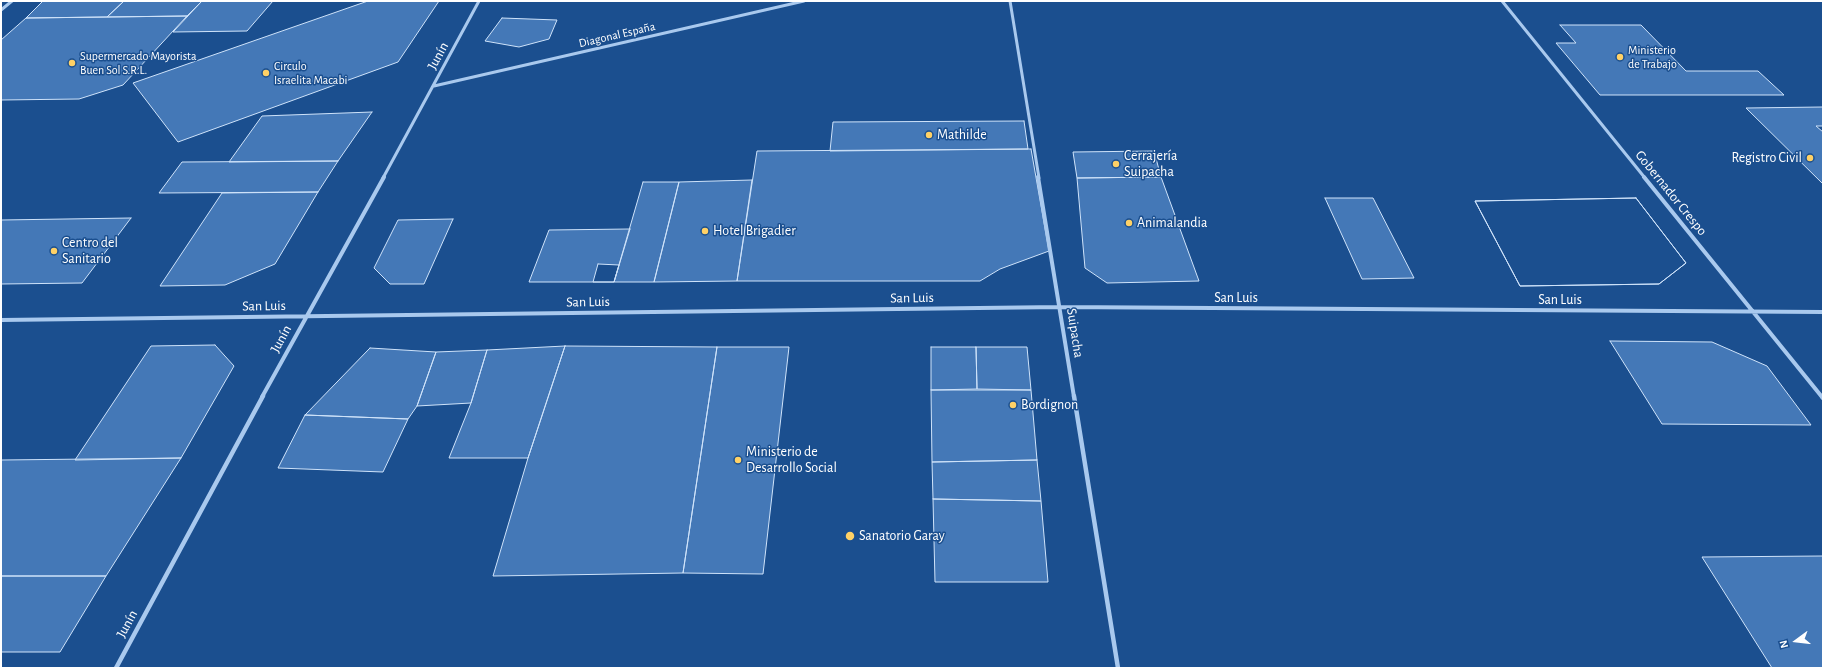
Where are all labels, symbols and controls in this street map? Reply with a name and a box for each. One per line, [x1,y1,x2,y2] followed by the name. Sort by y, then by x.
[577,19,657,51] street label: Diagonal España
[424,39,452,73] street label: Junín
[1628,43,1677,71] place label: Ministerio de Trabajo
[80,49,196,77] place label: Supermercado Mayorista Buen Sol S.R.L.
[1615,52,1625,62] marker: Ministerio de Trabajo
[67,58,77,68] marker: Supermercado Mayorista Buen Sol S.R.L.
[274,59,347,87] place label: Circulo Israelita Macabi
[261,68,271,78] marker: Circulo Israelita Macabi
[937,127,987,143] place label: Mathilde
[924,130,934,140] marker: Mathilde
[1631,147,1711,239] street label: Gobernador Crespo
[1124,148,1177,180] place label: Cerrajería Suipacha
[1731,150,1802,166] place label: Registro Civil
[1805,153,1815,163] marker: Registro Civil
[1111,159,1121,169] marker: Cerrajería Suipacha
[1137,215,1207,231] place label: Animalandia
[1124,218,1134,228] marker: Animalandia
[713,223,796,239] place label: Hotel Brigadier
[700,226,710,236] marker: Hotel Brigadier
[62,235,118,268] place label: Centro del Sanitario
[49,246,59,256] marker: Centro del Sanitario
[890,289,934,307] street label: San Luis
[1214,290,1258,306] street label: San Luis
[1538,292,1582,308] street label: San Luis
[566,293,610,311] street label: San Luis
[242,297,286,315] street label: San Luis
[1063,307,1087,359] street label: Suipacha
[267,322,295,356] street label: Junín
[1021,397,1078,413] place label: Bordignon
[1008,400,1018,410] marker: Bordignon
[746,444,837,476] place label: Ministerio de Desarrollo Social
[733,455,743,465] marker: Ministerio de Desarrollo Social
[859,528,945,544] place label: Sanatorio Garay
[844,530,856,542] marker: Sanatorio Garay
[113,607,141,641] street label: Junín
[1776,621,1816,661] north arrow
[1778,639,1790,649] text: N

